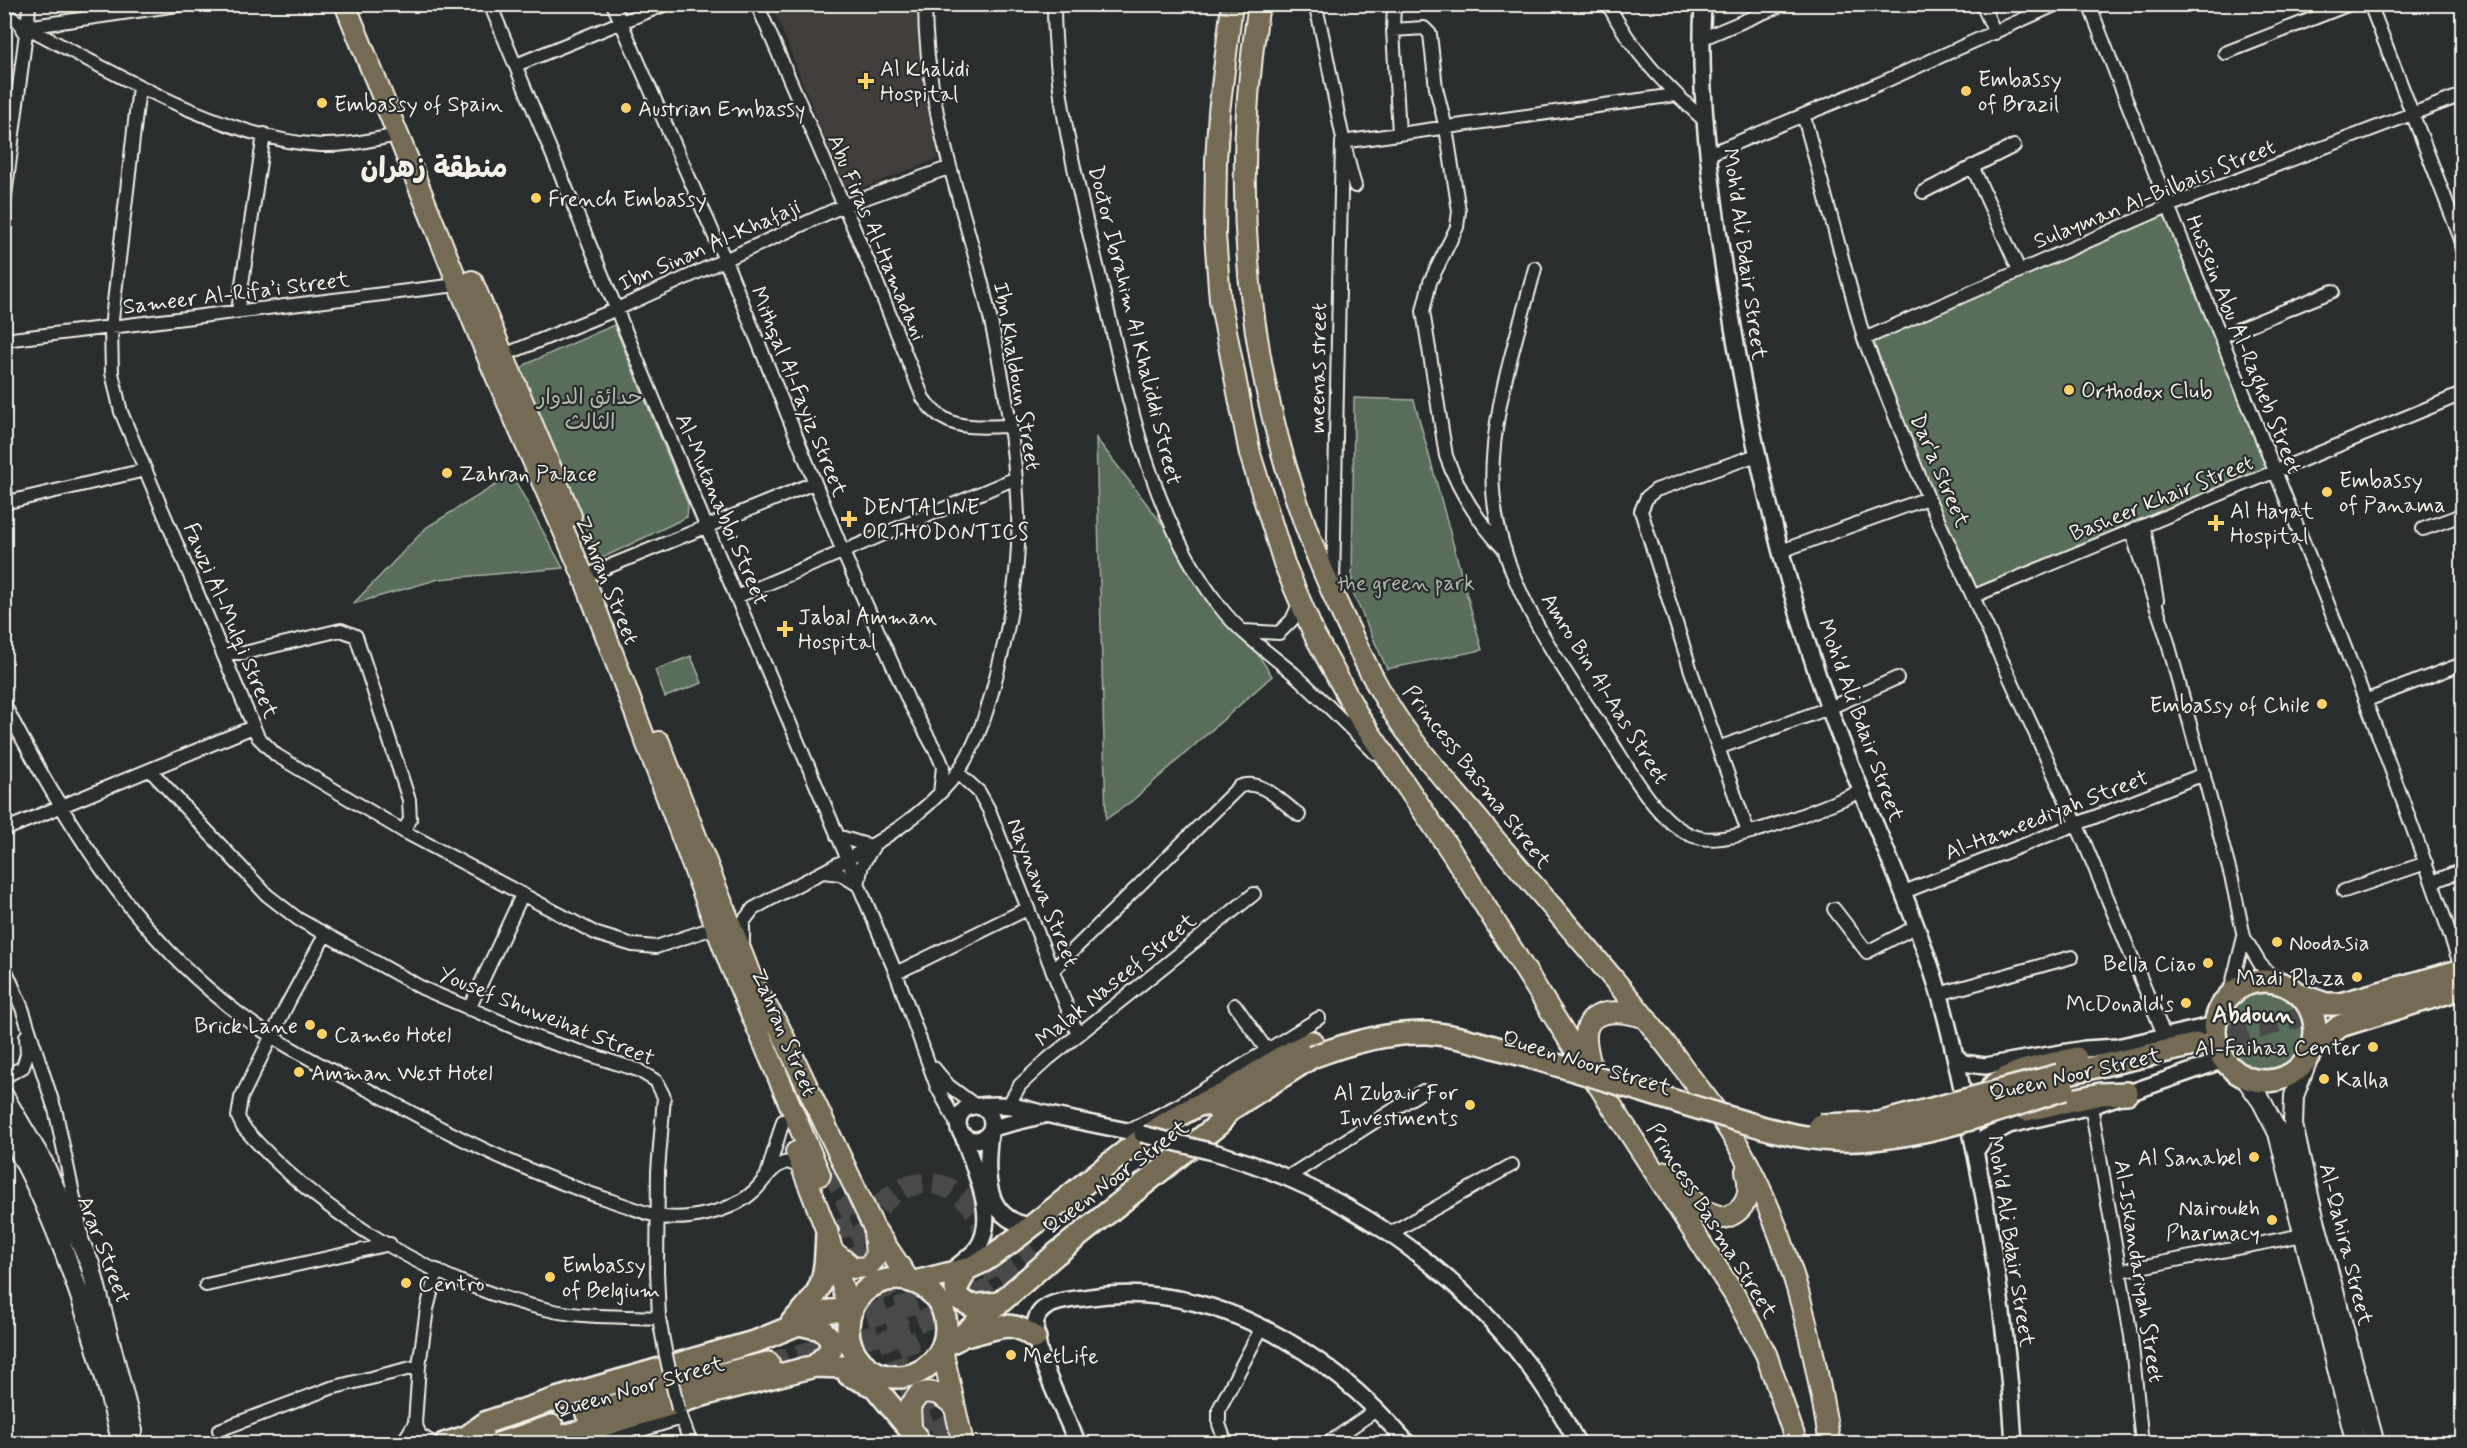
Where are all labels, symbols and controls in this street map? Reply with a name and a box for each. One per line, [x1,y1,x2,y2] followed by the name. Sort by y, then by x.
[880,56,970,109] place label: Al Khalidi Hospital
[1978,66,2062,119] place label: Embassy of Brazil
[857,72,875,90] marker: Al Khalidi Hospital
[1959,84,1973,98] marker: Embassy of Brazil
[334,91,503,119] place label: Embassy of Spain
[315,96,329,110] marker: Embassy of Spain
[638,96,805,124] place label: Austrian Embassy
[619,101,633,115] marker: Austrian Embassy
[820,130,932,345] street label: Abu Firas Al-Hamadani
[2030,133,2280,256] street label: Sulayman Al-Bilbaisi Street
[1715,147,1773,362] street label: Moh'd Ali Bdair Street
[360,151,508,188] district label: منطقة زهران
[1081,163,1187,488] street label: Doctor Ibrahim Al Khaliddi Street
[548,186,707,214] place label: French Embassy
[529,191,543,205] marker: French Embassy
[615,193,805,298] street label: Ibn Sinan Al-Khafaji
[2176,211,2308,479] street label: Hussein Abu Al-Ragheb Street
[121,266,351,322] street label: Sameer Al-Rifa’i Street
[986,280,1046,473] street label: Ibn Khaldoun Street
[743,283,853,501] street label: Mithqal Al-Fayiz Street
[1304,302,1334,434] street label: meenas street
[2081,378,2212,406] place label: Orthodox Club
[2062,383,2076,397] marker: Orthodox Club
[535,384,643,437] park label: حدائق الدوار الثالث
[668,410,774,610] street label: Al-Mutanabbi Street
[1903,410,1976,532] street label: Dar'a Street
[2066,449,2258,548] street label: Basheer Khair Street
[459,461,597,489] place label: Zahran Palace
[440,466,454,480] marker: Zahran Palace
[2339,467,2446,520] place label: Embassy of Panama
[2320,485,2334,499] marker: Embassy of Panama
[862,494,1029,547] place label: DENTALINE ORTHODONTICS
[2230,498,2314,551] place label: Al Hayat Hospital
[840,510,858,528] marker: DENTALINE ORTHODONTICS
[568,512,645,649] street label: Zahran Street
[2207,514,2225,532] marker: Al Hayat Hospital
[176,519,284,723] street label: Fawzi Al-Mulqi Street
[1337,570,1475,599] park label: the green park
[1534,588,1675,790] street label: Amro Bin Al-Aas Street
[798,604,937,657] place label: Jabal Amman Hospital
[1810,615,1910,826] street label: Moh'd Ali Bdair Street
[776,620,794,638] marker: Jabal Amman Hospital
[1396,680,1557,875] street label: Princess Basma Street
[2149,692,2310,720] place label: Embassy of Chile
[2315,697,2329,711] marker: Embassy of Chile
[1941,764,2152,868] street label: Al-Hameediyah Street
[1000,814,1085,971] street label: Naynawa Street
[1030,907,1202,1054] street label: Malak Naseef Street
[2289,930,2369,958] place label: Noodasia
[2270,935,2284,949] marker: Noodasia
[2103,951,2196,979] place label: Bella Ciao
[2201,956,2215,970] marker: Bella Ciao
[434,961,659,1073] street label: Yousef Shuweihat Street
[744,965,823,1101] street label: Zahran Street
[2236,965,2345,993] place label: Madi Plaza
[2350,970,2364,984] marker: Madi Plaza
[2066,991,2174,1019] place label: McDonald's
[2179,996,2193,1010] marker: McDonald's
[2212,1000,2294,1031] district label: Abdoun
[194,1013,298,1041] place label: Brick Lane
[303,1018,317,1032] marker: Brick Lane
[334,1022,451,1050] place label: Cameo Hotel
[1498,1025,1674,1103] street label: Queen Noor Street
[315,1027,329,1041] marker: Cameo Hotel
[2195,1035,2361,1063] place label: Al-Faihaa Center
[2366,1040,2380,1054] marker: Al-Faihaa Center
[1987,1042,2164,1108] street label: Queen Noor Street
[311,1060,493,1088] place label: Amman West Hotel
[292,1065,306,1079] marker: Amman West Hotel
[2336,1067,2389,1095] place label: Kalha
[2317,1072,2331,1086] marker: Kalha
[1334,1080,1459,1133] place label: Al Zubair For Investments
[1463,1098,1477,1112] marker: Al Zubair For Investments
[1038,1114,1195,1242] street label: Queen Noor Street
[1640,1118,1783,1324] street label: Princess Basma Street
[1979,1134,2041,1349] street label: Moh'd Ali Bdair Street
[2138,1145,2242,1173] place label: Al Sanabel
[2247,1150,2261,1164] marker: Al Sanabel
[2107,1158,2169,1385] street label: Al-Iskandariyah Street
[2311,1161,2379,1329] street label: Al-Qahira Street
[70,1192,136,1307] street label: Arar Street
[2166,1195,2260,1248] place label: Nairoukh Pharmacy
[2265,1213,2279,1227] marker: Nairoukh Pharmacy
[562,1252,660,1306] place label: Embassy of Belgium
[543,1270,557,1284] marker: Embassy of Belgium
[418,1271,485,1299] place label: Centro
[399,1276,413,1290] marker: Centro
[1023,1343,1099,1371] place label: MetLife
[1004,1348,1018,1362] marker: MetLife
[551,1350,728,1426] street label: Queen Noor Street

